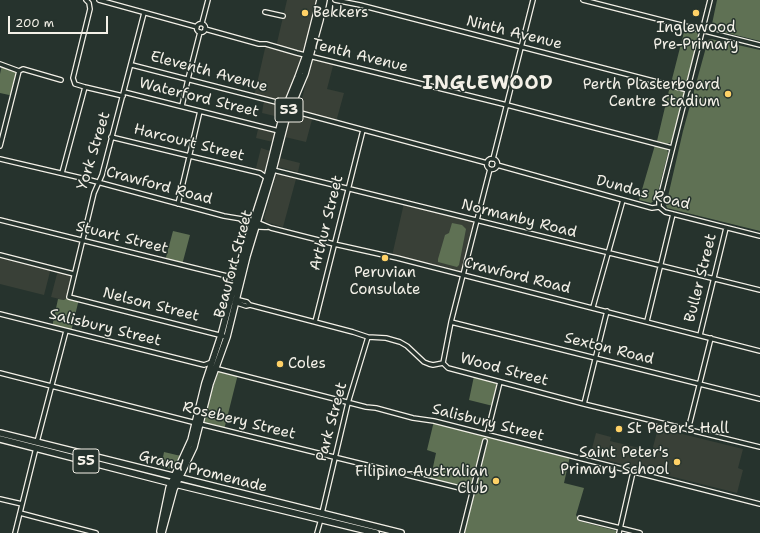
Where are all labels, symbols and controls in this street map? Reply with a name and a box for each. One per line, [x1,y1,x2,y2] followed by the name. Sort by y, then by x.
[313,4,369,22] place label: Bekkers
[10,8,110,34] scale bar
[300,8,310,18] marker: Bekkers
[691,8,701,18] marker: Inglewood Pre-Primary
[464,12,564,54] street label: Ninth Avenue
[15,15,54,31] text: 200 m
[653,19,739,54] place label: Inglewood Pre-Primary
[310,35,410,77] street label: Tenth Avenue
[148,48,270,96] street label: Eleventh Avenue
[422,73,554,95] district label: INGLEWOOD
[137,74,261,122] street label: Waterford Street
[583,76,720,111] place label: Perth Plasterboard Centre Stadium
[723,89,733,99] marker: Perth Plasterboard Centre Stadium
[275,98,303,122] road number: 53
[74,110,114,192] street label: York Street
[132,121,246,165] street label: Harcourt Street
[104,163,214,209] street label: Crawford Road
[594,172,692,214] street label: Dundas Road
[306,173,348,273] street label: Arthur Street
[459,196,579,242] street label: Normanby Road
[211,208,257,320] street label: Beaufort Street
[74,218,170,258] street label: Stuart Street
[681,232,721,324] street label: Buller Street
[380,253,390,263] marker: Peruvian Consulate
[462,254,572,298] street label: Crawford Road
[349,264,421,299] place label: Peruvian Consulate
[101,284,201,326] street label: Nelson Street
[47,305,163,351] street label: Salisbury Street
[562,329,656,369] street label: Sexton Road
[458,350,550,390] street label: Wood Street
[288,355,326,373] place label: Coles
[275,359,285,369] marker: Coles
[313,380,351,464] street label: Park Street
[181,398,297,444] street label: Rosebery Street
[430,400,546,446] street label: Salisbury Street
[627,420,729,438] place label: St Peter's Hall
[614,424,624,434] marker: St Peter's Hall
[560,444,669,479] place label: Saint Peter's Primary School
[137,447,269,497] street label: Grand Promenade
[73,449,99,473] road number: 55
[672,457,682,467] marker: Saint Peter's Primary School
[355,463,488,498] place label: Filipino-Australian Club
[491,476,501,486] marker: Filipino-Australian Club

